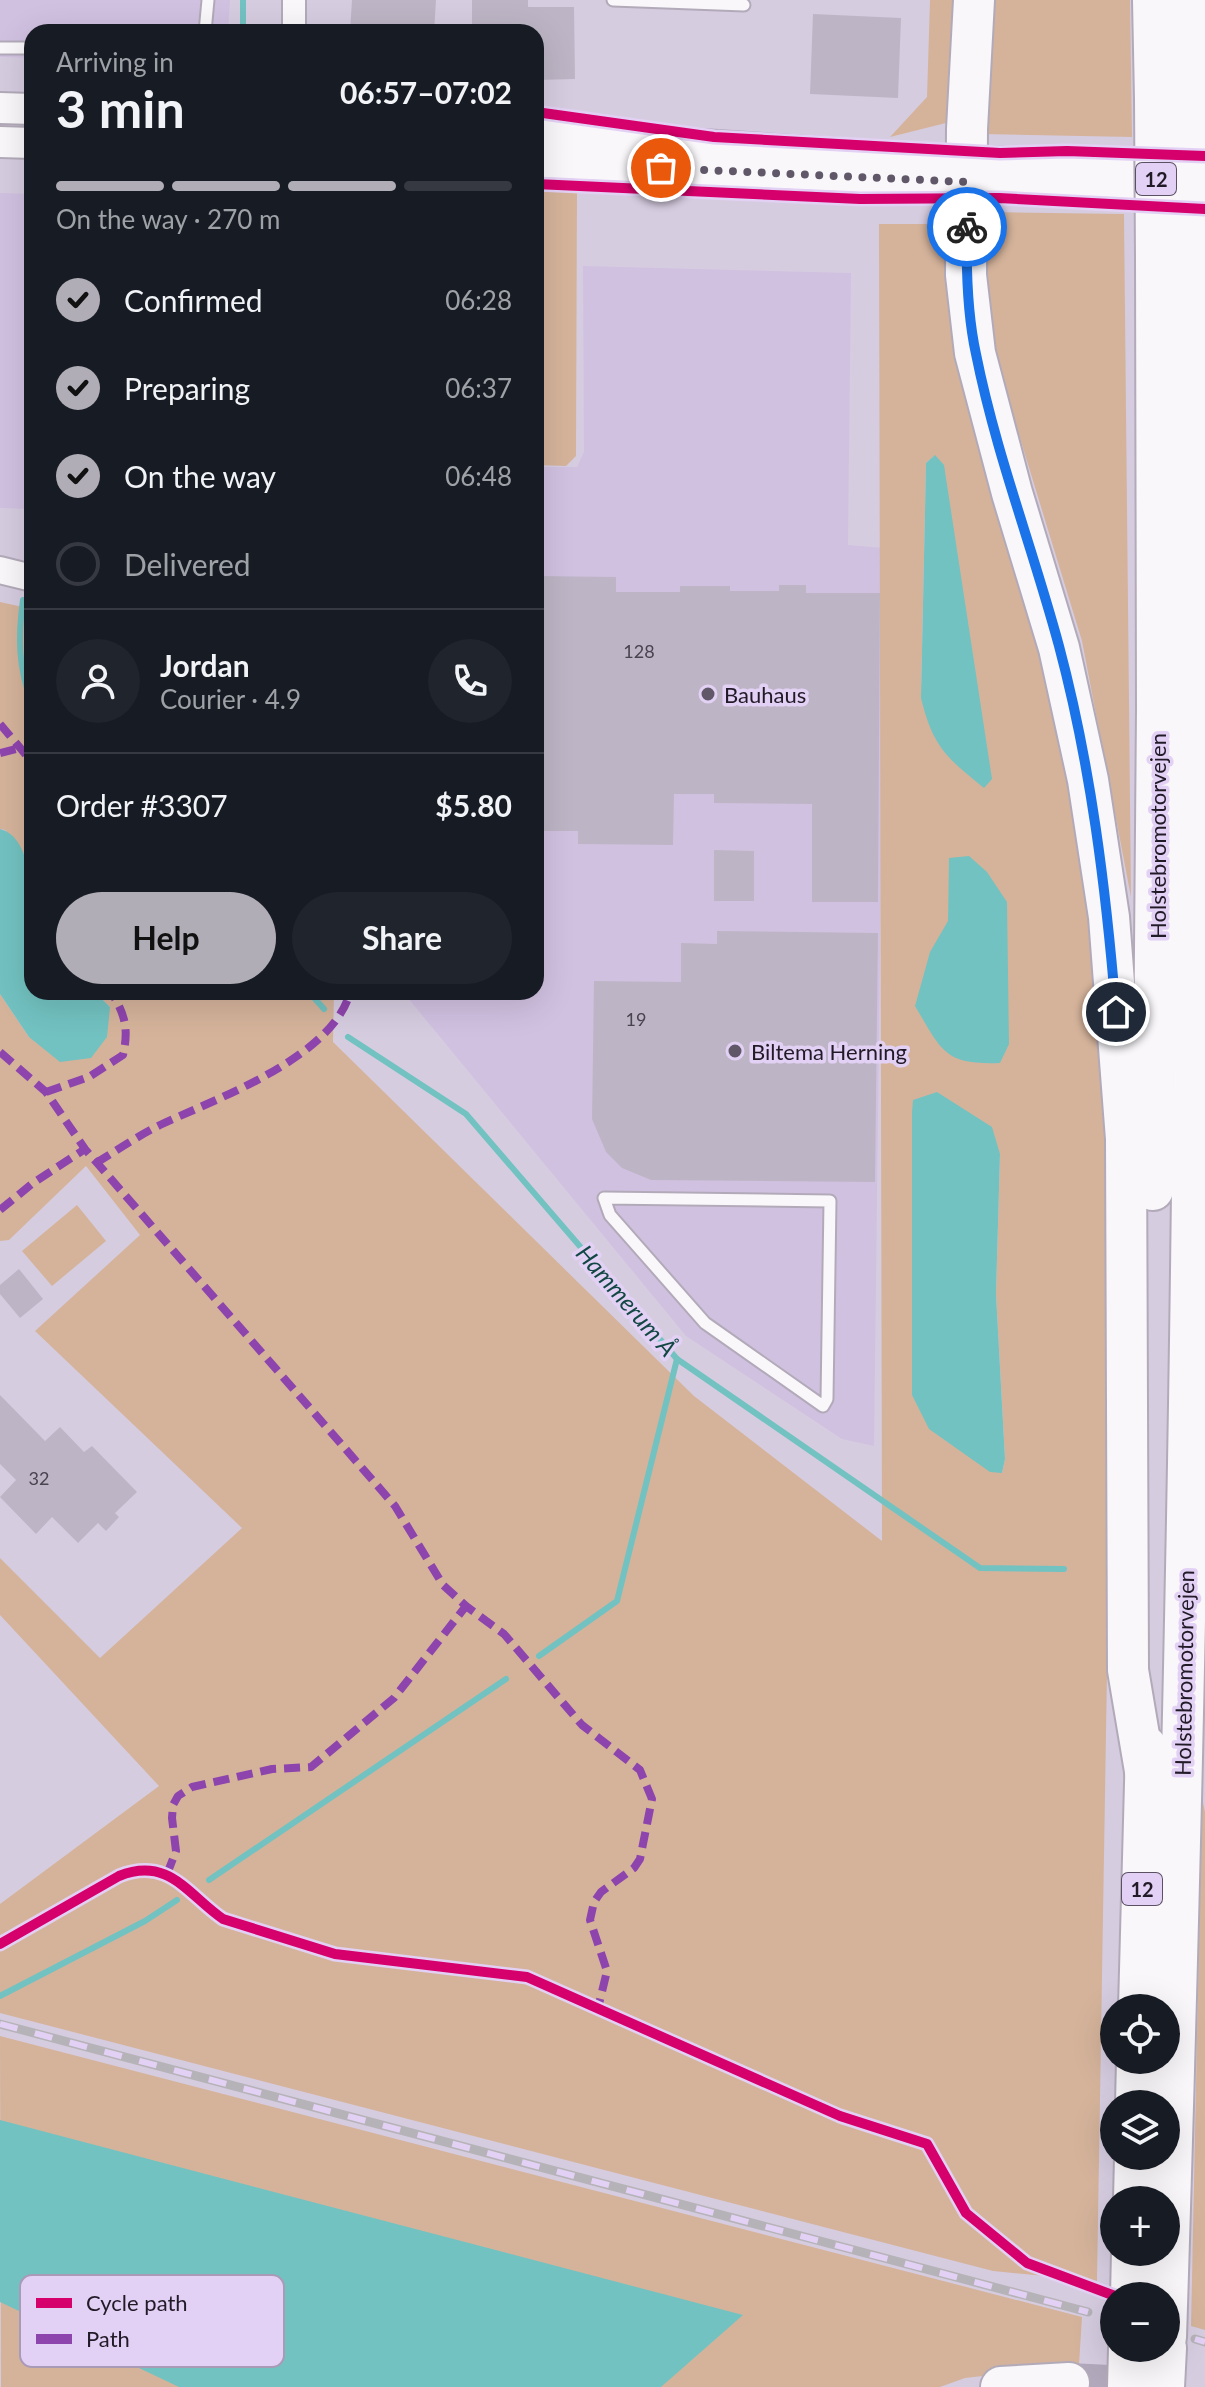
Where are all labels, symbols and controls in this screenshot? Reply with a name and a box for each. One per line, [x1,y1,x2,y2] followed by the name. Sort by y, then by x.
[56,46,174,78] text: Arriving in
[340,74,512,110] text: 06:57–07:02
[56,77,185,139] text: 3 min
[627,134,695,202] pin
[639,146,683,190] icon: bag
[1136,163,1176,195] road number: 12
[927,187,1007,267] courier
[56,203,280,235] text: On the way · 270 m
[945,205,989,249] icon: bike
[56,278,100,322] icon: check
[124,282,263,318] text: Confirmed
[445,284,512,316] text: 06:28
[56,366,100,410] icon: check
[124,370,250,406] text: Preparing
[445,372,512,404] text: 06:37
[56,454,100,498] icon: check
[124,458,276,494] text: On the way
[445,460,512,492] text: 06:48
[124,546,251,582] text: Delivered
[56,639,140,723] button: person
[428,639,512,723] button: phone
[623,640,655,662] house number: 128
[160,647,250,683] text: Jordan
[724,681,806,708] place label: Bauhaus
[160,683,301,715] text: Courier · 4.9
[699,685,717,703] marker: Bauhaus
[1144,733,1171,939] street label: Holstebromotorvejen
[56,787,228,823] text: Order #3307
[435,787,512,823] text: $5.80
[56,892,276,984] button: Help
[292,892,512,984] button: Share
[1082,978,1150,1046] pin
[1094,990,1138,1034] icon: home
[626,1008,646,1030] house number: 19
[751,1038,907,1065] place label: Biltema Herning
[726,1042,744,1060] marker: Biltema Herning
[571,1238,683,1362] water label: Hammerum Å
[29,1467,49,1489] house number: 32
[1169,1570,1199,1776] street label: Holstebromotorvejen
[1122,1873,1162,1905] road number: 12
[1100,1994,1180,2362] map controls
[1100,1994,1180,2074] button: locate
[1100,2090,1180,2170] button: layers
[1100,2186,1180,2266] button: +
[20,2275,284,2367] legend
[1100,2282,1180,2362] button: −
[86,2289,188,2316] text: Cycle path
[86,2325,130,2352] text: Path

